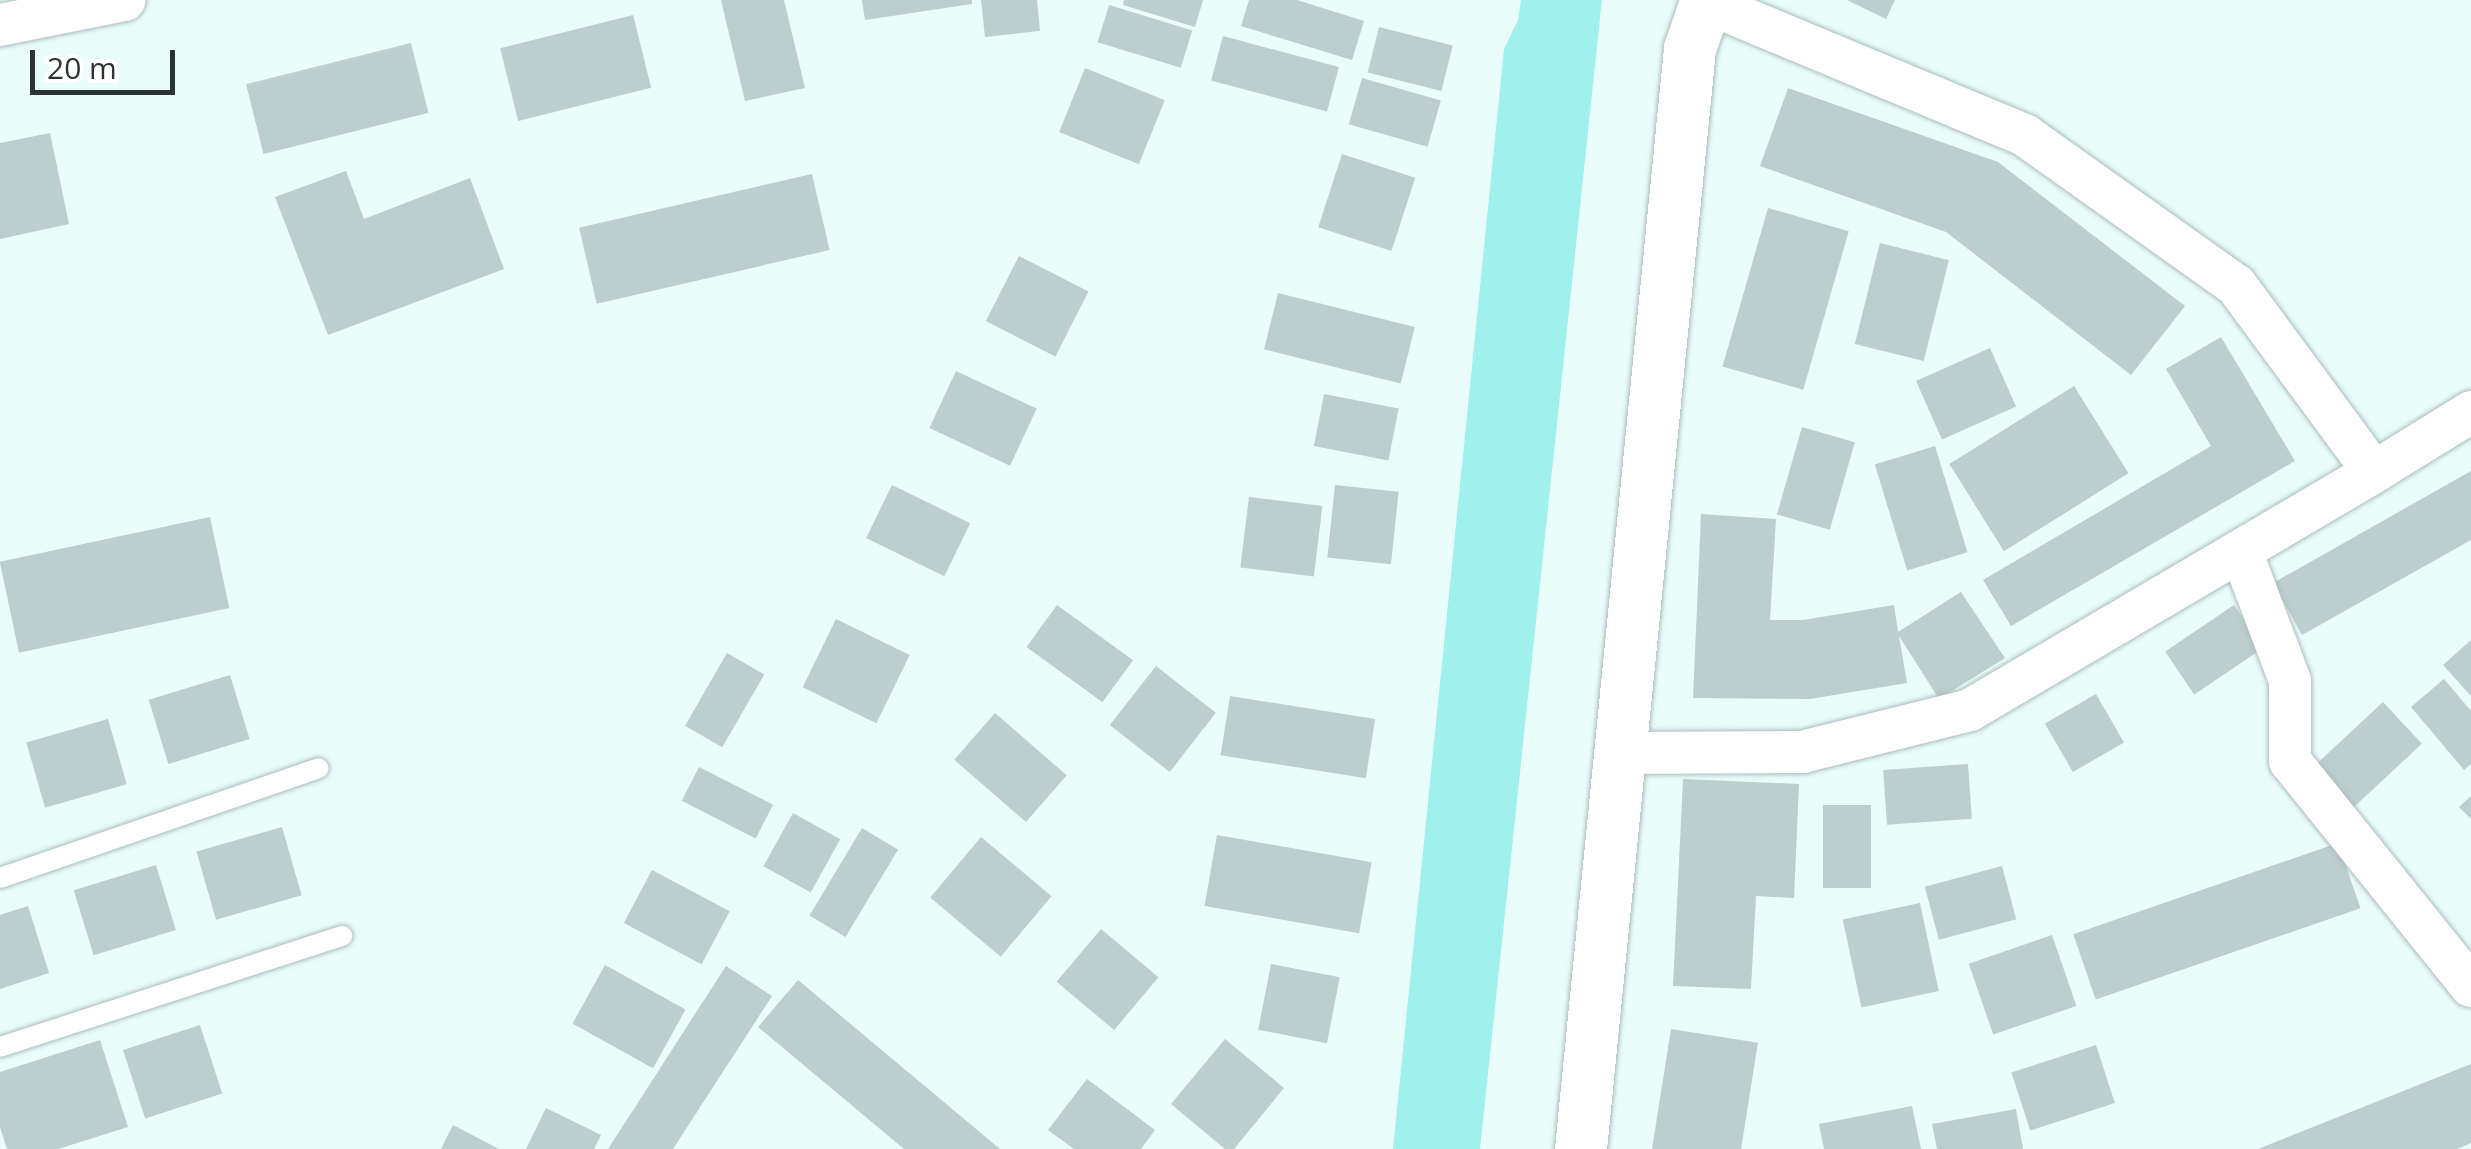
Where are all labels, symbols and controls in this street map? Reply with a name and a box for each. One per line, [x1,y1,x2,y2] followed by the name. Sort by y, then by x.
[35,30,180,92] scale bar
[47,47,117,88] text: 20 m

